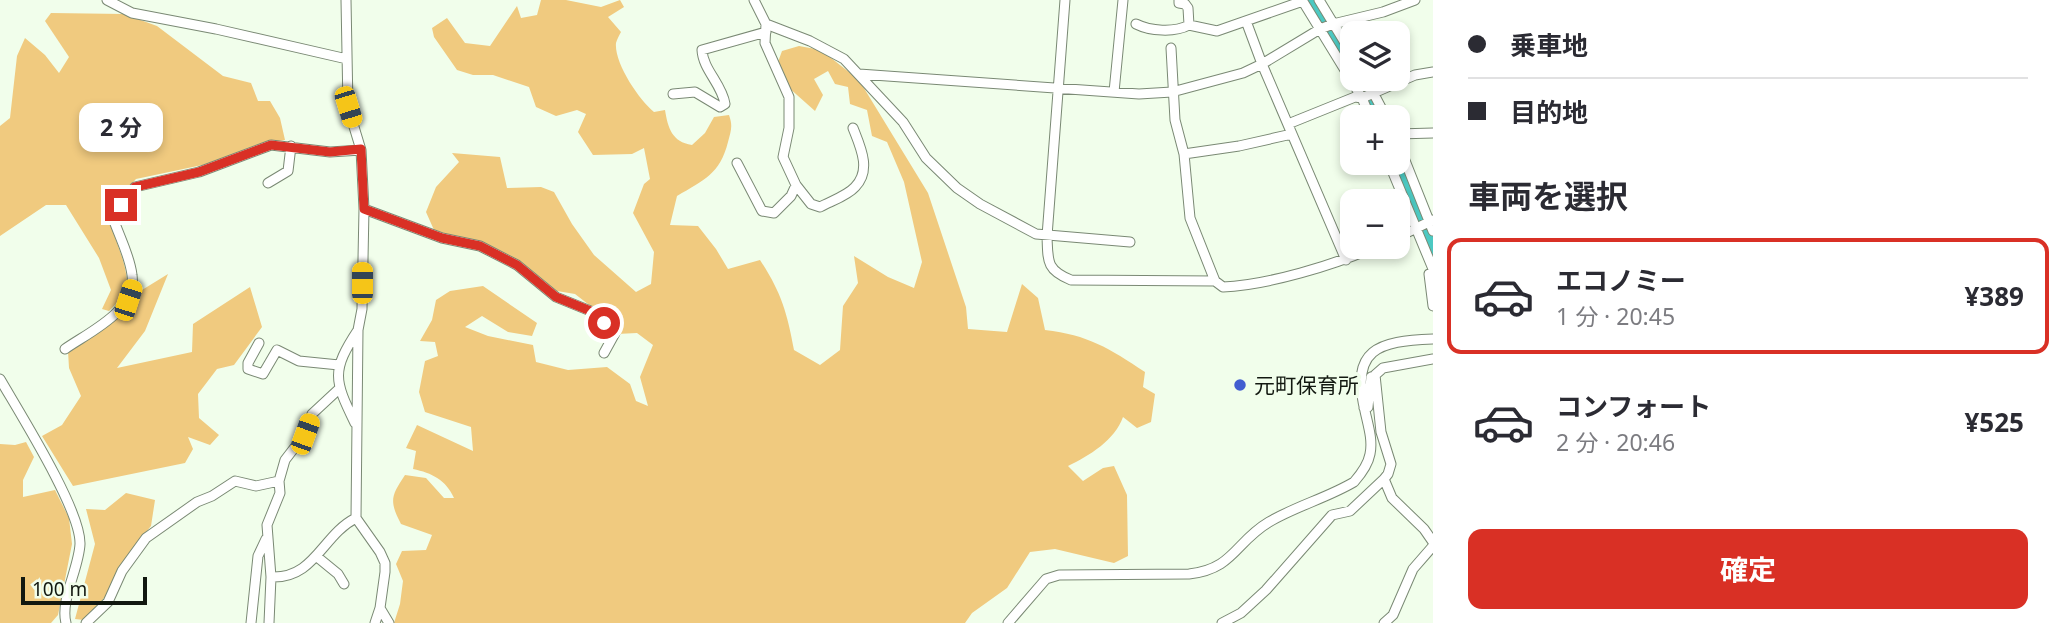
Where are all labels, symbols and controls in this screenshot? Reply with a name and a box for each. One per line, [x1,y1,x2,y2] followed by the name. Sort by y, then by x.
[1340,21,1410,259] map controls
[1340,21,1410,91] button: layers
[1510,27,1588,63] text: 乗車地
[332,84,365,130] car
[1510,94,1588,130] text: 目的地
[79,104,163,152] callout: 2 分
[1340,105,1410,175] button: +
[100,111,142,143] text: 2 分
[1468,174,1628,217] text: 車両を選択
[105,189,137,221] route end
[1340,189,1410,259] button: −
[352,262,373,304] car
[1556,262,1686,298] text: エコノミー
[1472,265,1535,328] icon: car
[112,277,145,323] car
[1965,278,2024,314] text: ¥389
[1556,300,1675,332] text: 1 分 · 20:45
[588,307,620,339] route start
[1254,371,1359,399] place label: 元町保育所
[1232,377,1248,393] marker: 元町保育所
[1556,388,1711,424] text: コンフォート
[1472,391,1535,454] icon: car
[1965,404,2024,440] text: ¥525
[288,411,323,457] car
[1556,426,1675,458] text: 2 分 · 20:46
[1468,529,2028,609] button: 確定
[21,574,147,606] scale bar
[32,576,87,602] text: 100 m

